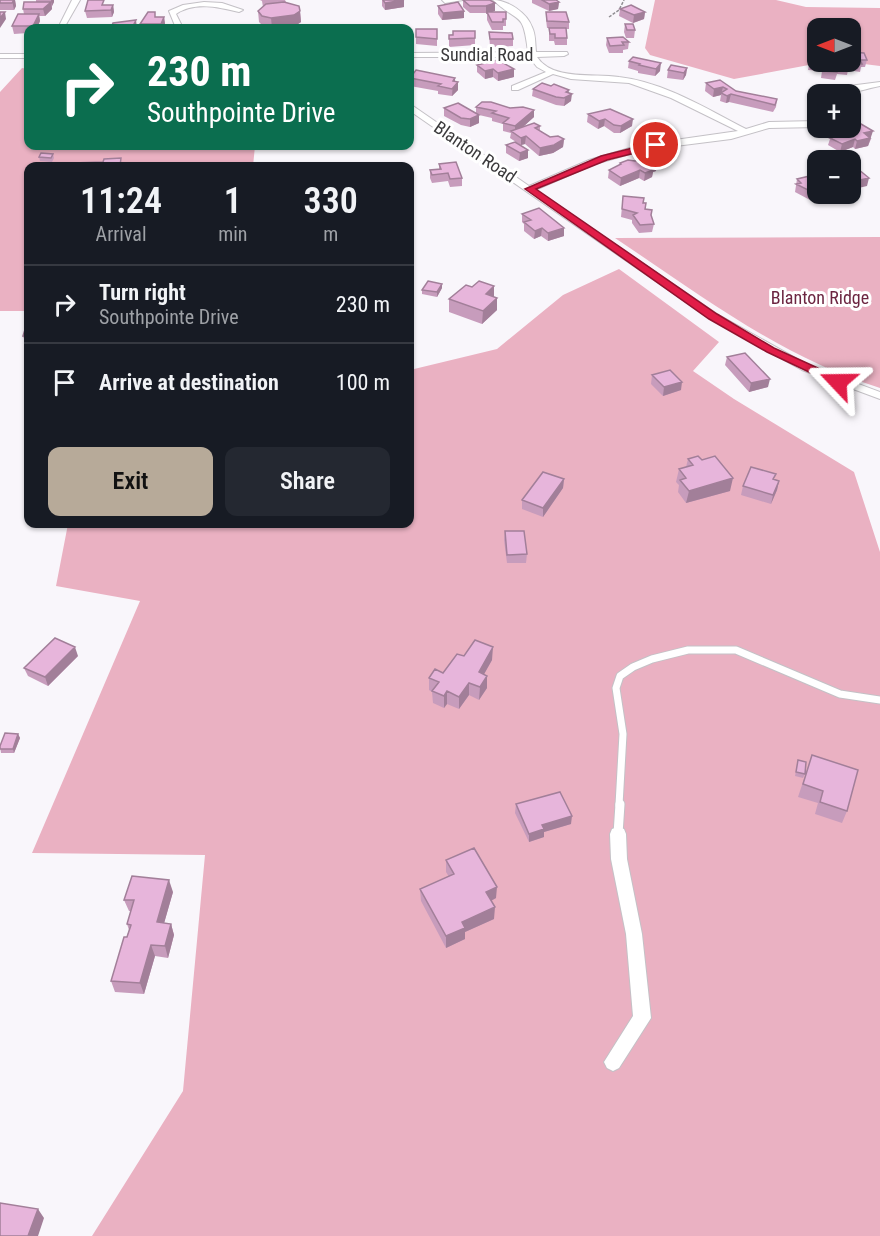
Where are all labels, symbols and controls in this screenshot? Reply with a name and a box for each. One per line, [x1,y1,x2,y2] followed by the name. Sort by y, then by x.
[807,18,861,72] north arrow
[807,18,861,204] map controls
[441,44,533,65] street label: Sundial Road
[147,47,252,96] text: 230 m
[48,48,126,126] icon: right
[807,84,861,138] button: +
[147,97,336,129] text: Southpointe Drive
[430,116,520,187] street label: Blanton Road
[630,119,681,170] pin
[639,128,672,161] icon: arrive
[807,150,861,204] button: −
[80,180,162,222] text: 11:24
[224,180,242,222] text: 1
[304,180,358,222] text: 330
[96,222,147,246] text: Arrival
[218,222,247,246] text: min
[323,222,338,246] text: m
[99,280,186,305] text: Turn right
[771,287,869,308] park label: Blanton Ridge
[48,288,81,321] icon: right
[336,292,390,317] text: 230 m
[99,305,239,329] text: Southpointe Drive
[806,350,870,414] position arrow
[48,366,81,399] icon: arrive
[99,370,279,395] text: Arrive at destination
[336,370,390,395] text: 100 m
[48,447,213,516] button: Exit
[225,447,390,516] button: Share

